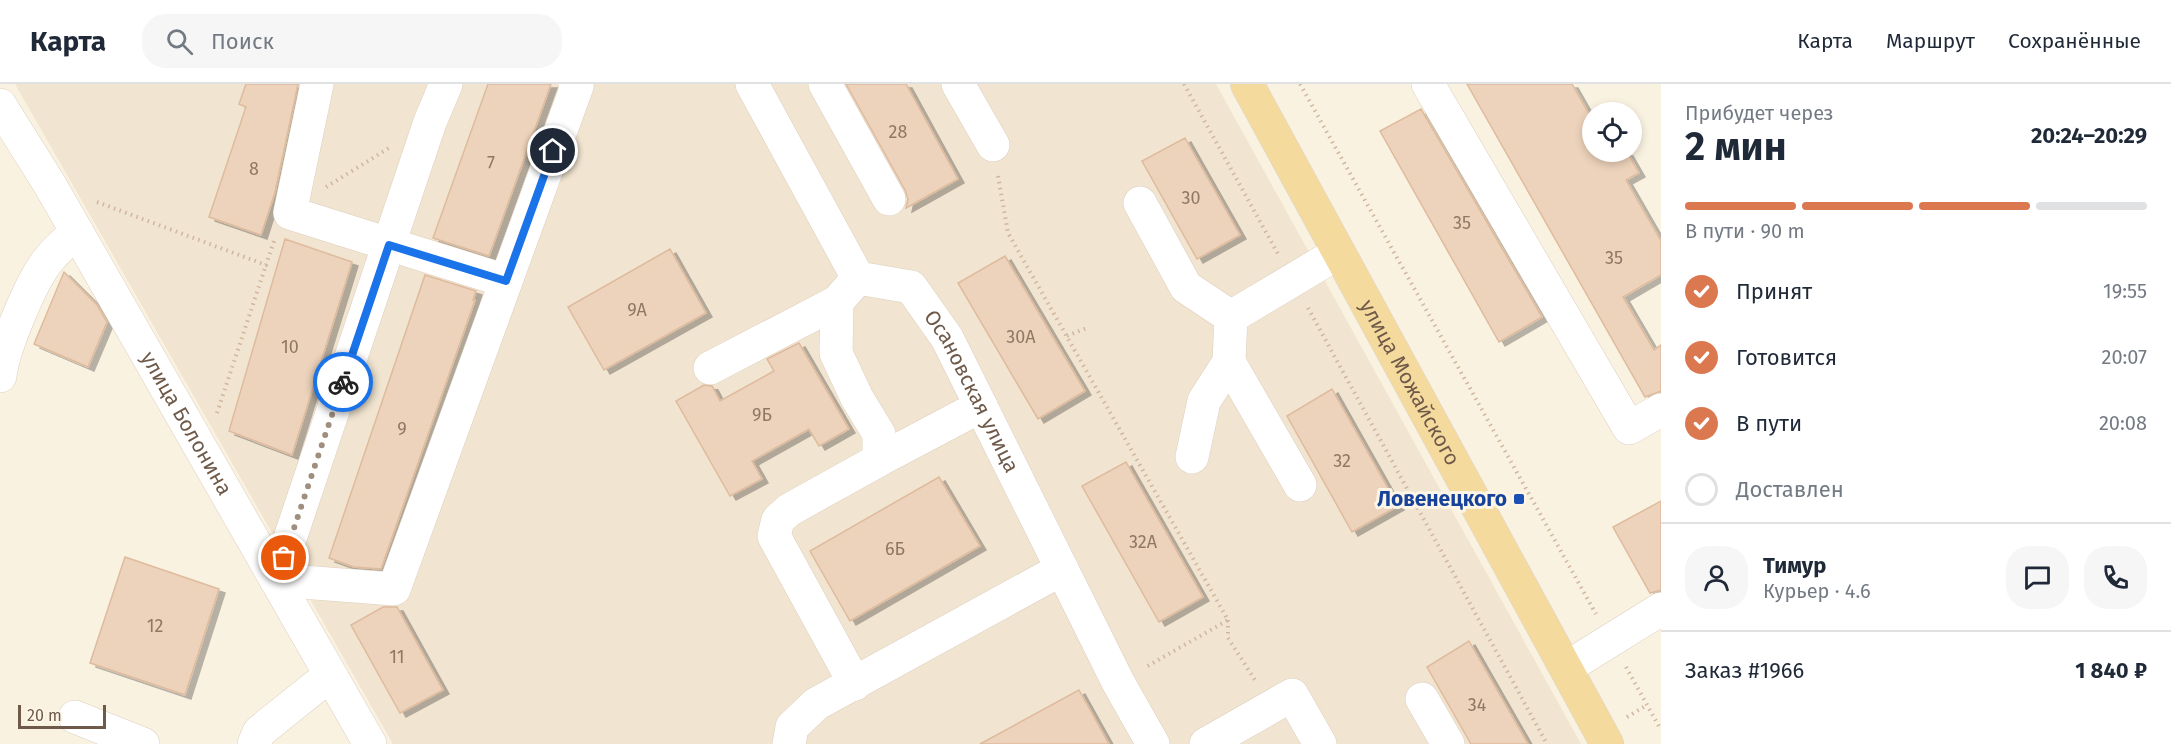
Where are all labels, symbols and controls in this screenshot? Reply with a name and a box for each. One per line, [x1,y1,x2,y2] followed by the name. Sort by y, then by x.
[142,14,562,68] search box
[30,25,106,58] text: Карта
[163,25,196,58] icon: search
[211,28,274,55] text: Поиск
[1797,28,1853,54] text: Карта
[1886,28,1975,54] text: Маршрут
[2008,28,2141,54] text: Сохранённые
[1685,101,1834,125] text: Прибудет через
[1582,102,1642,162] map controls
[1582,102,1642,162] button: locate
[889,121,907,143] house number: 28
[2031,122,2147,149] text: 20:24–20:29
[1685,124,1787,170] text: 2 мин
[527,125,578,176] pin
[536,134,569,167] icon: home
[487,152,495,174] house number: 7
[249,158,259,180] house number: 8
[1181,187,1201,209] house number: 30
[1453,212,1471,234] house number: 35
[1685,219,1805,243] text: В пути · 90 m
[1605,247,1623,269] house number: 35
[1685,275,1718,308] icon: check
[1736,278,1812,305] text: Принят
[2103,279,2147,303] text: 19:55
[1354,295,1466,470] street label: улица Можайского
[627,299,647,321] house number: 9А
[918,305,1025,477] street label: Осановская улица
[1006,326,1036,348] house number: 30А
[281,336,299,358] house number: 10
[1685,341,1718,374] icon: check
[1736,344,1837,371] text: Готовится
[2102,345,2147,369] text: 20:07
[135,347,238,500] street label: улица Болонина
[313,352,373,412] courier
[327,366,360,399] icon: bike
[752,404,772,426] house number: 9Б
[1685,407,1718,440] icon: check
[1736,410,1802,437] text: В пути
[2099,411,2147,435] text: 20:08
[397,418,407,440] house number: 9
[1333,450,1351,472] house number: 32
[1736,476,1844,503] text: Доставлен
[1377,486,1507,512] place label: Ловенецкого
[1512,492,1526,506] marker: Ловенецкого
[1129,531,1158,553] house number: 32А
[258,532,309,583] pin
[885,538,905,560] house number: 6Б
[267,541,300,574] icon: bag
[1685,546,1748,609] button: person
[2006,546,2069,609] button: chat
[2084,546,2147,609] button: phone
[1763,552,1826,579] text: Тимур
[1763,579,1871,603] text: Курьер · 4.6
[147,615,163,637] house number: 12
[389,646,405,668] house number: 11
[1685,657,1804,684] text: Заказ #1966
[2075,657,2147,684] text: 1 840 ₽
[1468,694,1487,716] house number: 34
[18,702,106,730] scale bar
[27,706,62,725] text: 20 m

